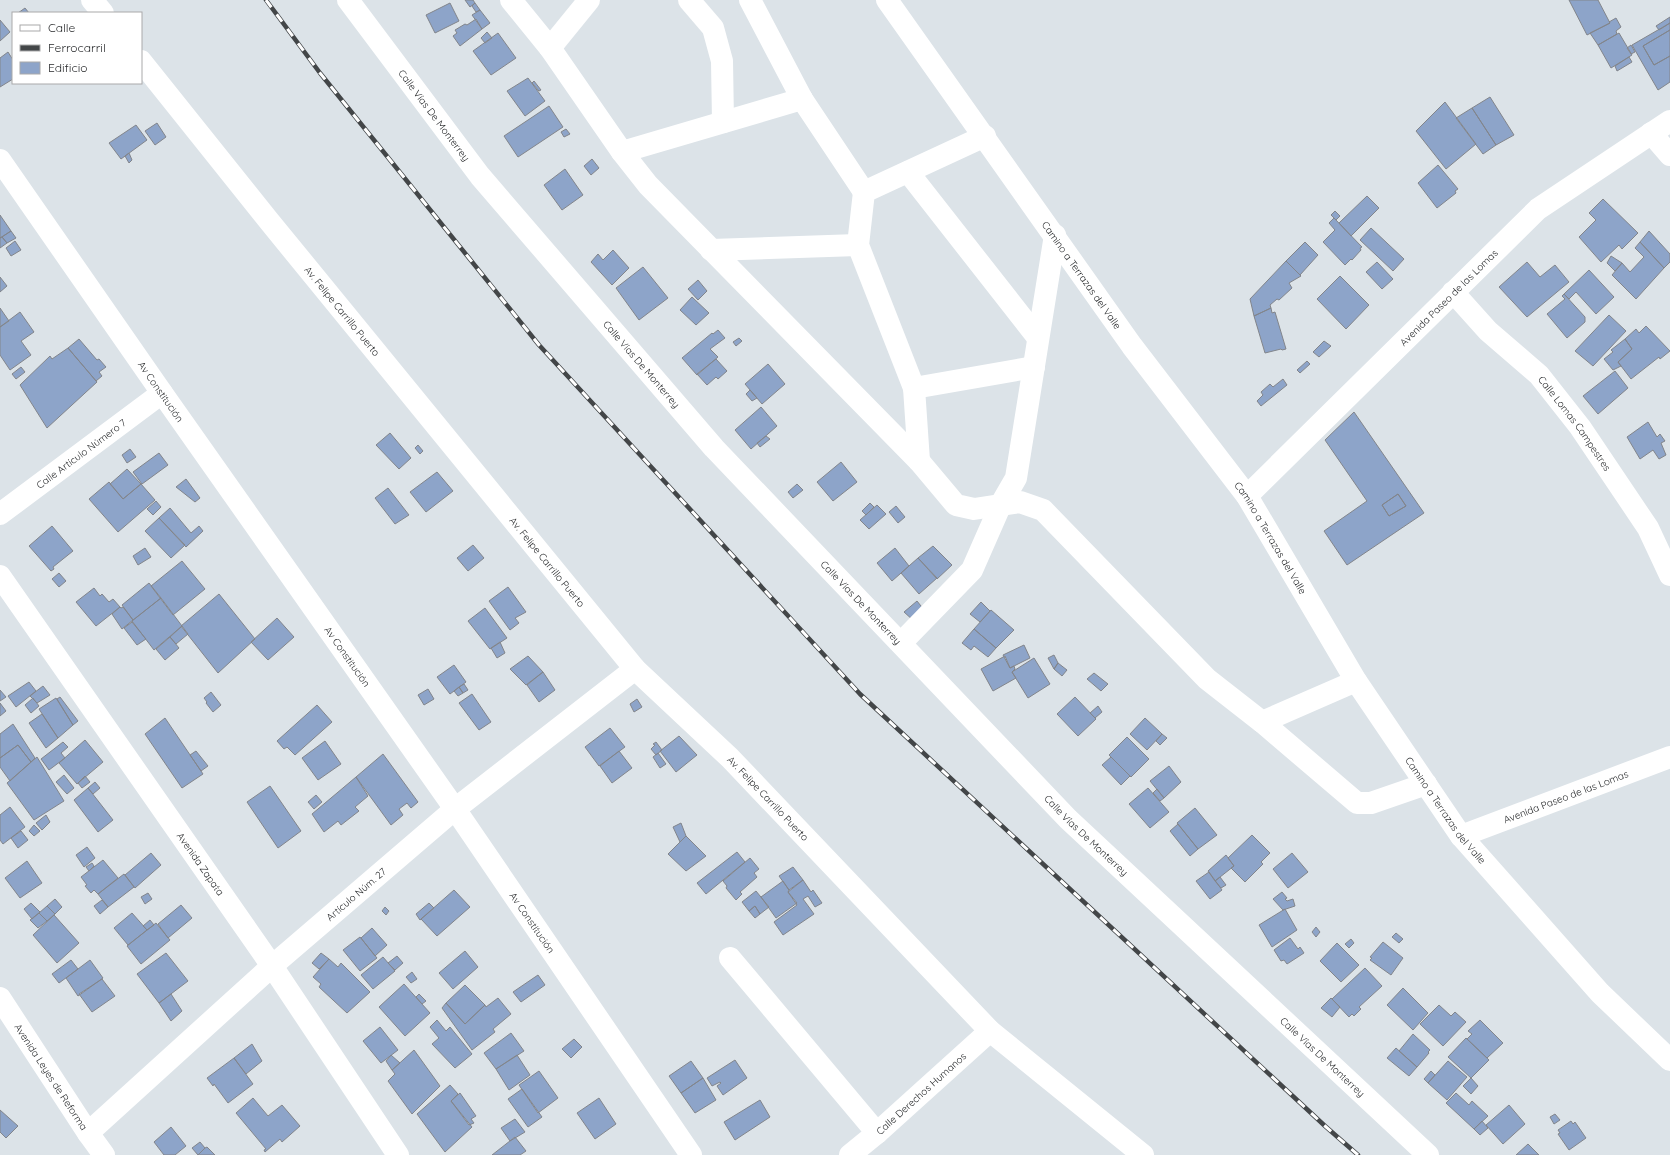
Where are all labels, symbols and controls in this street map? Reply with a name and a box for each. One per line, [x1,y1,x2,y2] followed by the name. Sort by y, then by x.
[12,12,142,84] legend
[48,20,76,35] text: Calle
[48,40,106,55] text: Ferrocarril
[48,60,88,75] text: Edificio
[396,67,473,164] street label: Calle Vías De Monterrey
[1039,219,1125,332] street label: Camino a Terrazas del Valle
[1397,246,1500,348] street label: Avenida Paseo de las Lomas
[302,263,383,359] street label: Av. Felipe Carrillo Puerto
[600,318,683,410] street label: Calle Vías De Monterrey
[135,359,187,424] street label: Av Constitución
[1536,373,1614,474] street label: Calle Lomas Campestres
[34,416,128,491] street label: Calle Artículo Número 7
[1232,479,1310,597] street label: Camino a Terrazas del Valle
[507,514,588,609] street label: Av. Felipe Carrillo Puerto
[818,557,904,647] street label: Calle Vías De Monterrey
[322,624,373,689] street label: Av Constitución
[725,753,812,843] street label: Av. Felipe Carrillo Puerto
[1403,754,1489,867] street label: Camino a Terrazas del Valle
[1501,767,1630,826] street label: Avenida Paseo de las Lomas
[1042,792,1131,878] street label: Calle Vías De Monterrey
[174,830,227,898] street label: Avenida Zapata
[323,865,389,923] street label: Artículo Núm. 27
[507,889,558,956] street label: Av Constitución
[1278,1014,1368,1099] street label: Calle Vías De Monterrey
[12,1021,91,1133] street label: Avenida Leyes de Reforma
[873,1049,969,1137] street label: Calle Derechos Humanos

